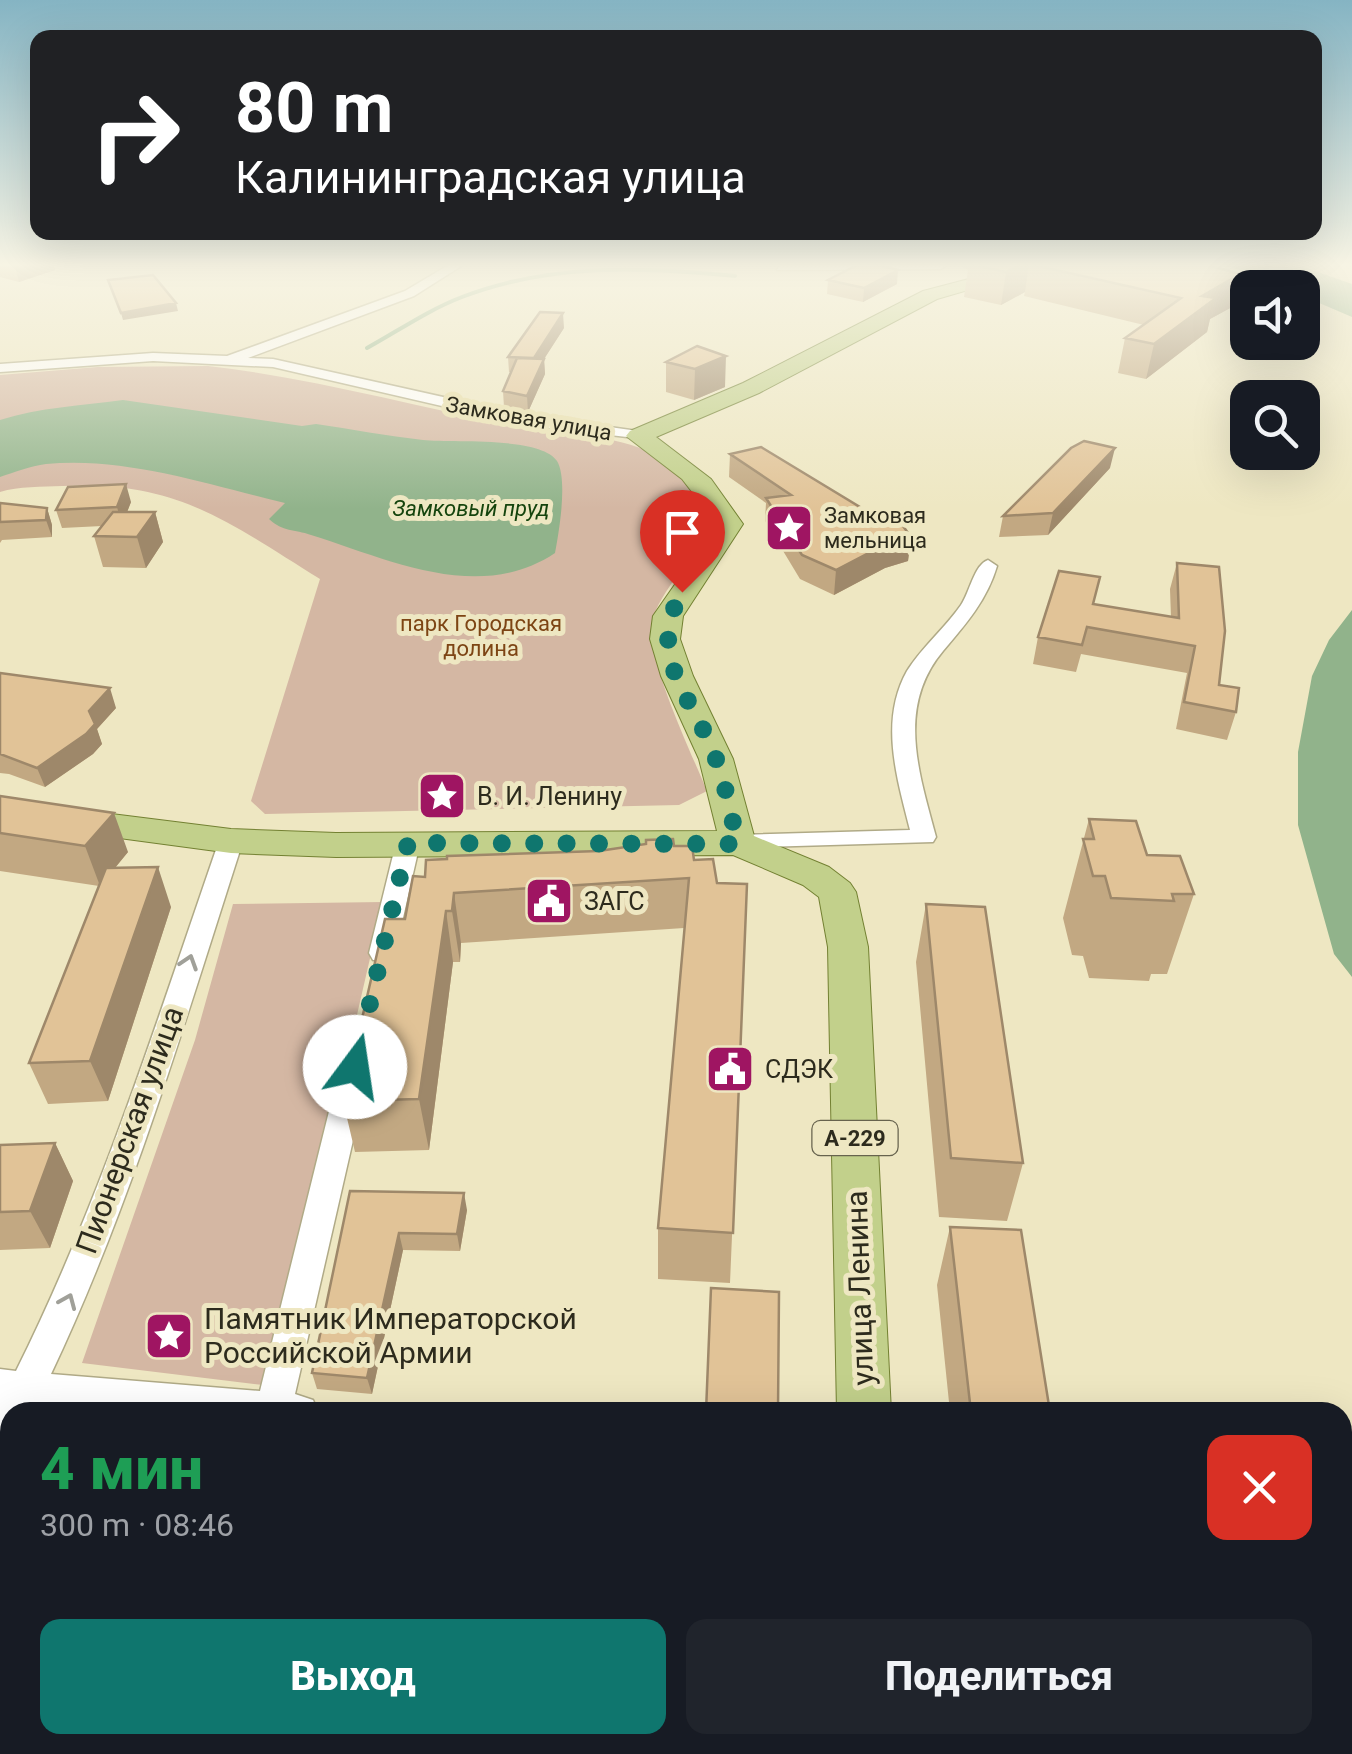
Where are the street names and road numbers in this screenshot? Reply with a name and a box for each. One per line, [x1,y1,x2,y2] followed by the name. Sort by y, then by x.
[444,392,614,445] street label: Замковая улица
[69,1002,191,1258] street label: Пионерская улица
[812,1121,898,1155] road number: А-229
[839,1190,880,1386] street label: улица Ленина

